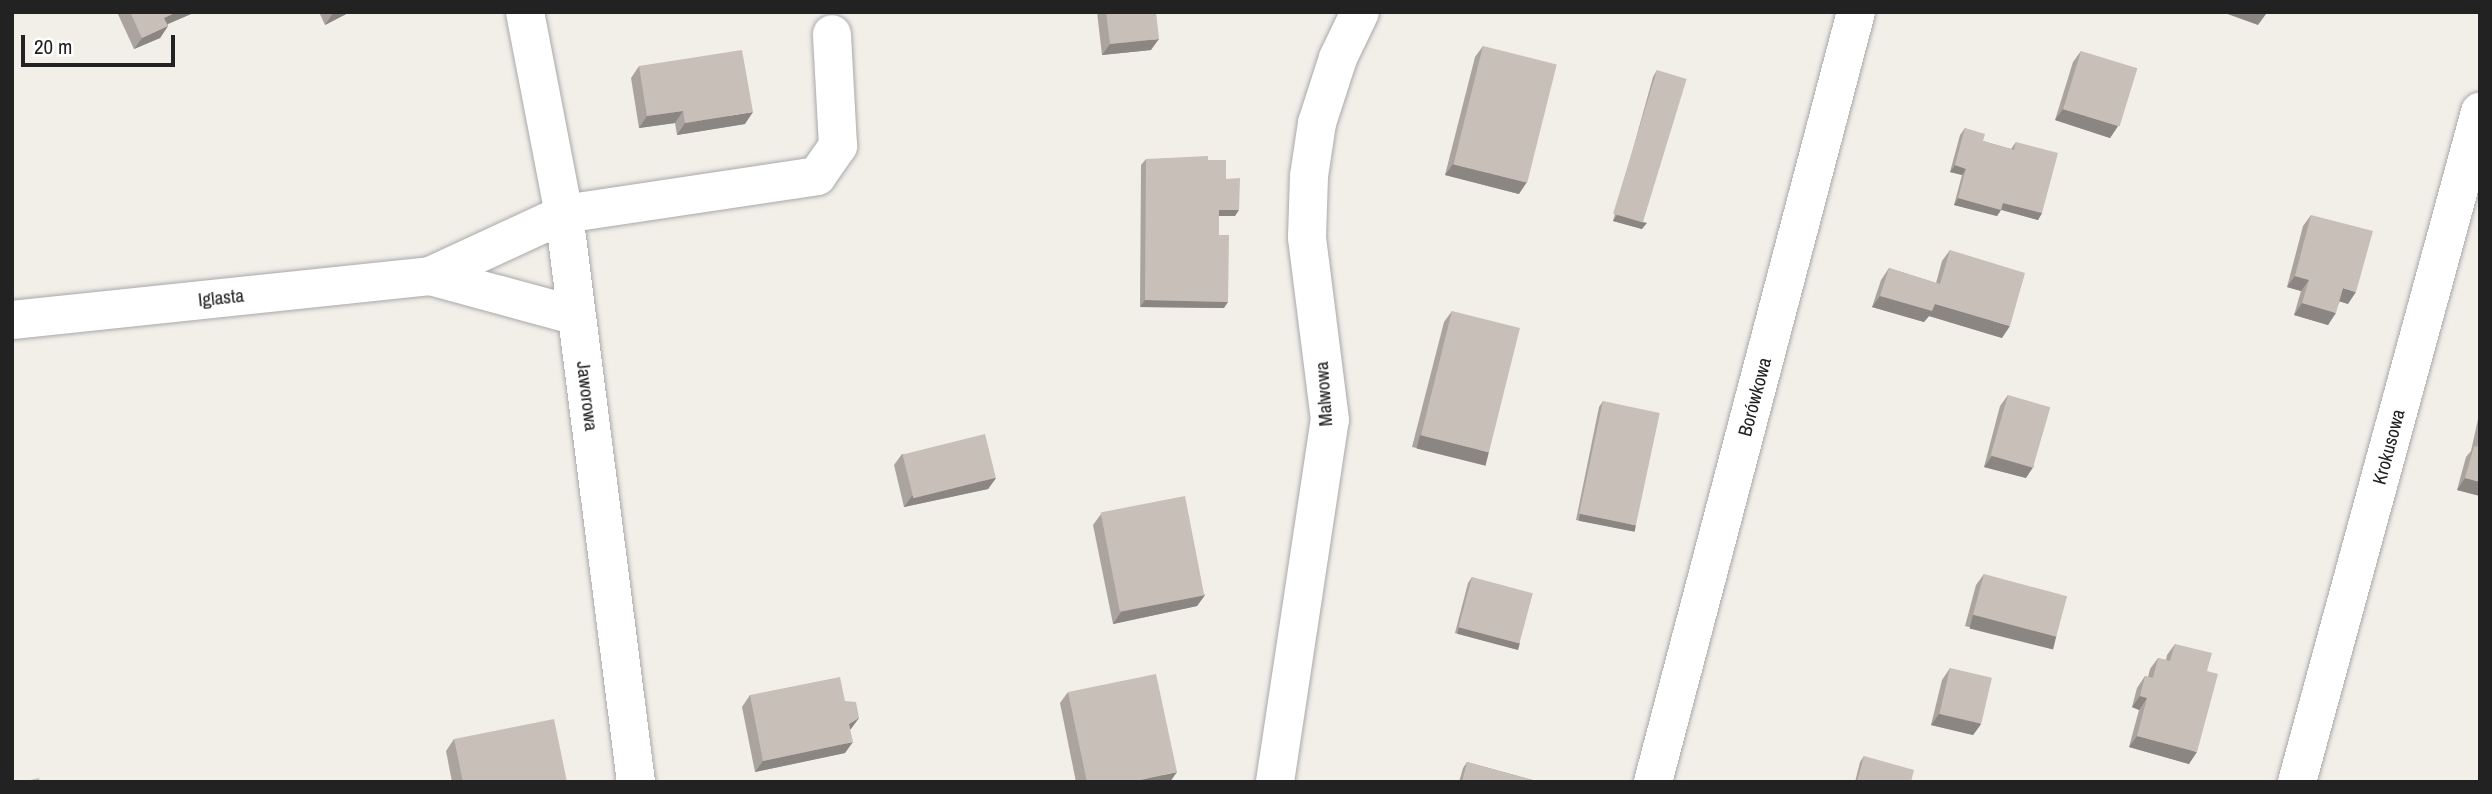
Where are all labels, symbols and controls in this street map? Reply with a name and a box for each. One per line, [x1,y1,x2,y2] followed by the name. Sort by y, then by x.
[24,21,178,65] scale bar
[34,32,72,61] text: 20 m
[197,284,245,312] street label: Iglasta
[1734,355,1776,439] street label: Borówkowa
[571,360,603,432] street label: Jaworowa
[1310,361,1338,427] street label: Malwowa
[2368,407,2410,487] street label: Krokusowa

